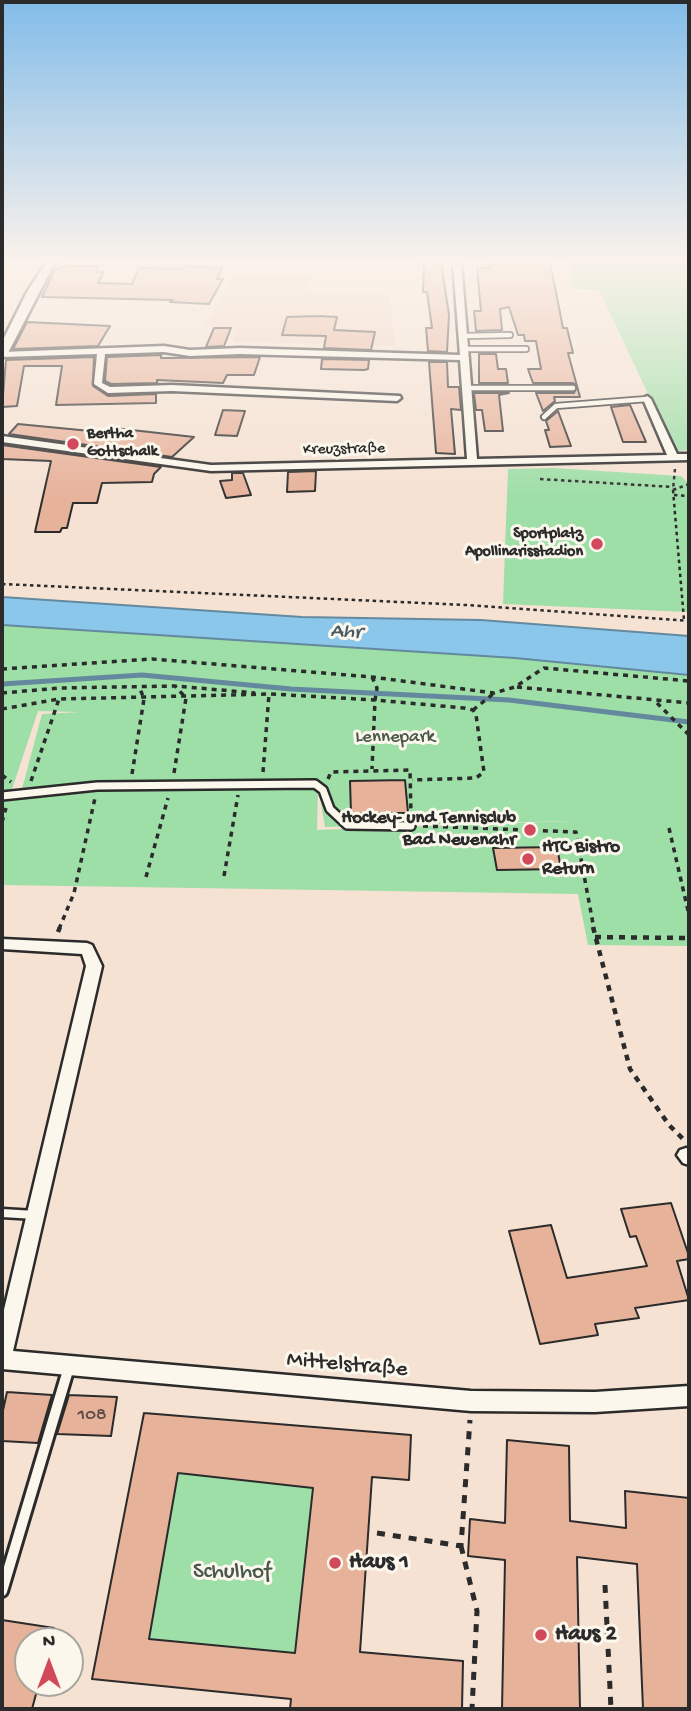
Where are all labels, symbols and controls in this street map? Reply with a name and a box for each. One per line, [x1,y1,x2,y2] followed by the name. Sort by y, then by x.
[87,425,158,463] place label: Bertha Gottschalk
[65,436,81,452] marker: Bertha Gottschalk
[303,440,385,460] street label: Kreuzstraße
[465,525,583,563] place label: Sportplatz Apollinarisstadion
[589,536,605,552] marker: Sportplatz Apollinarisstadion
[330,620,362,646] water label: Ahr
[355,727,435,749] park label: Lennepark
[341,808,516,852] place label: Hockey- und Tennisclub Bad Neuenahr
[522,822,538,838] marker: Hockey- und Tennisclub Bad Neuenahr
[542,837,620,881] place label: HTC Bistro Return
[520,851,536,867] marker: HTC Bistro Return
[285,1347,409,1385] street label: Mittelstraße
[78,1405,106,1427] house number: 108
[349,1549,409,1577] place label: Haus 1
[327,1555,343,1571] marker: Haus 1
[193,1559,271,1587] park label: Schulhof
[555,1621,617,1649] place label: Haus 2
[14,1627,84,1697] north arrow
[533,1627,549,1643] marker: Haus 2
[43,1631,55,1654] text: N

